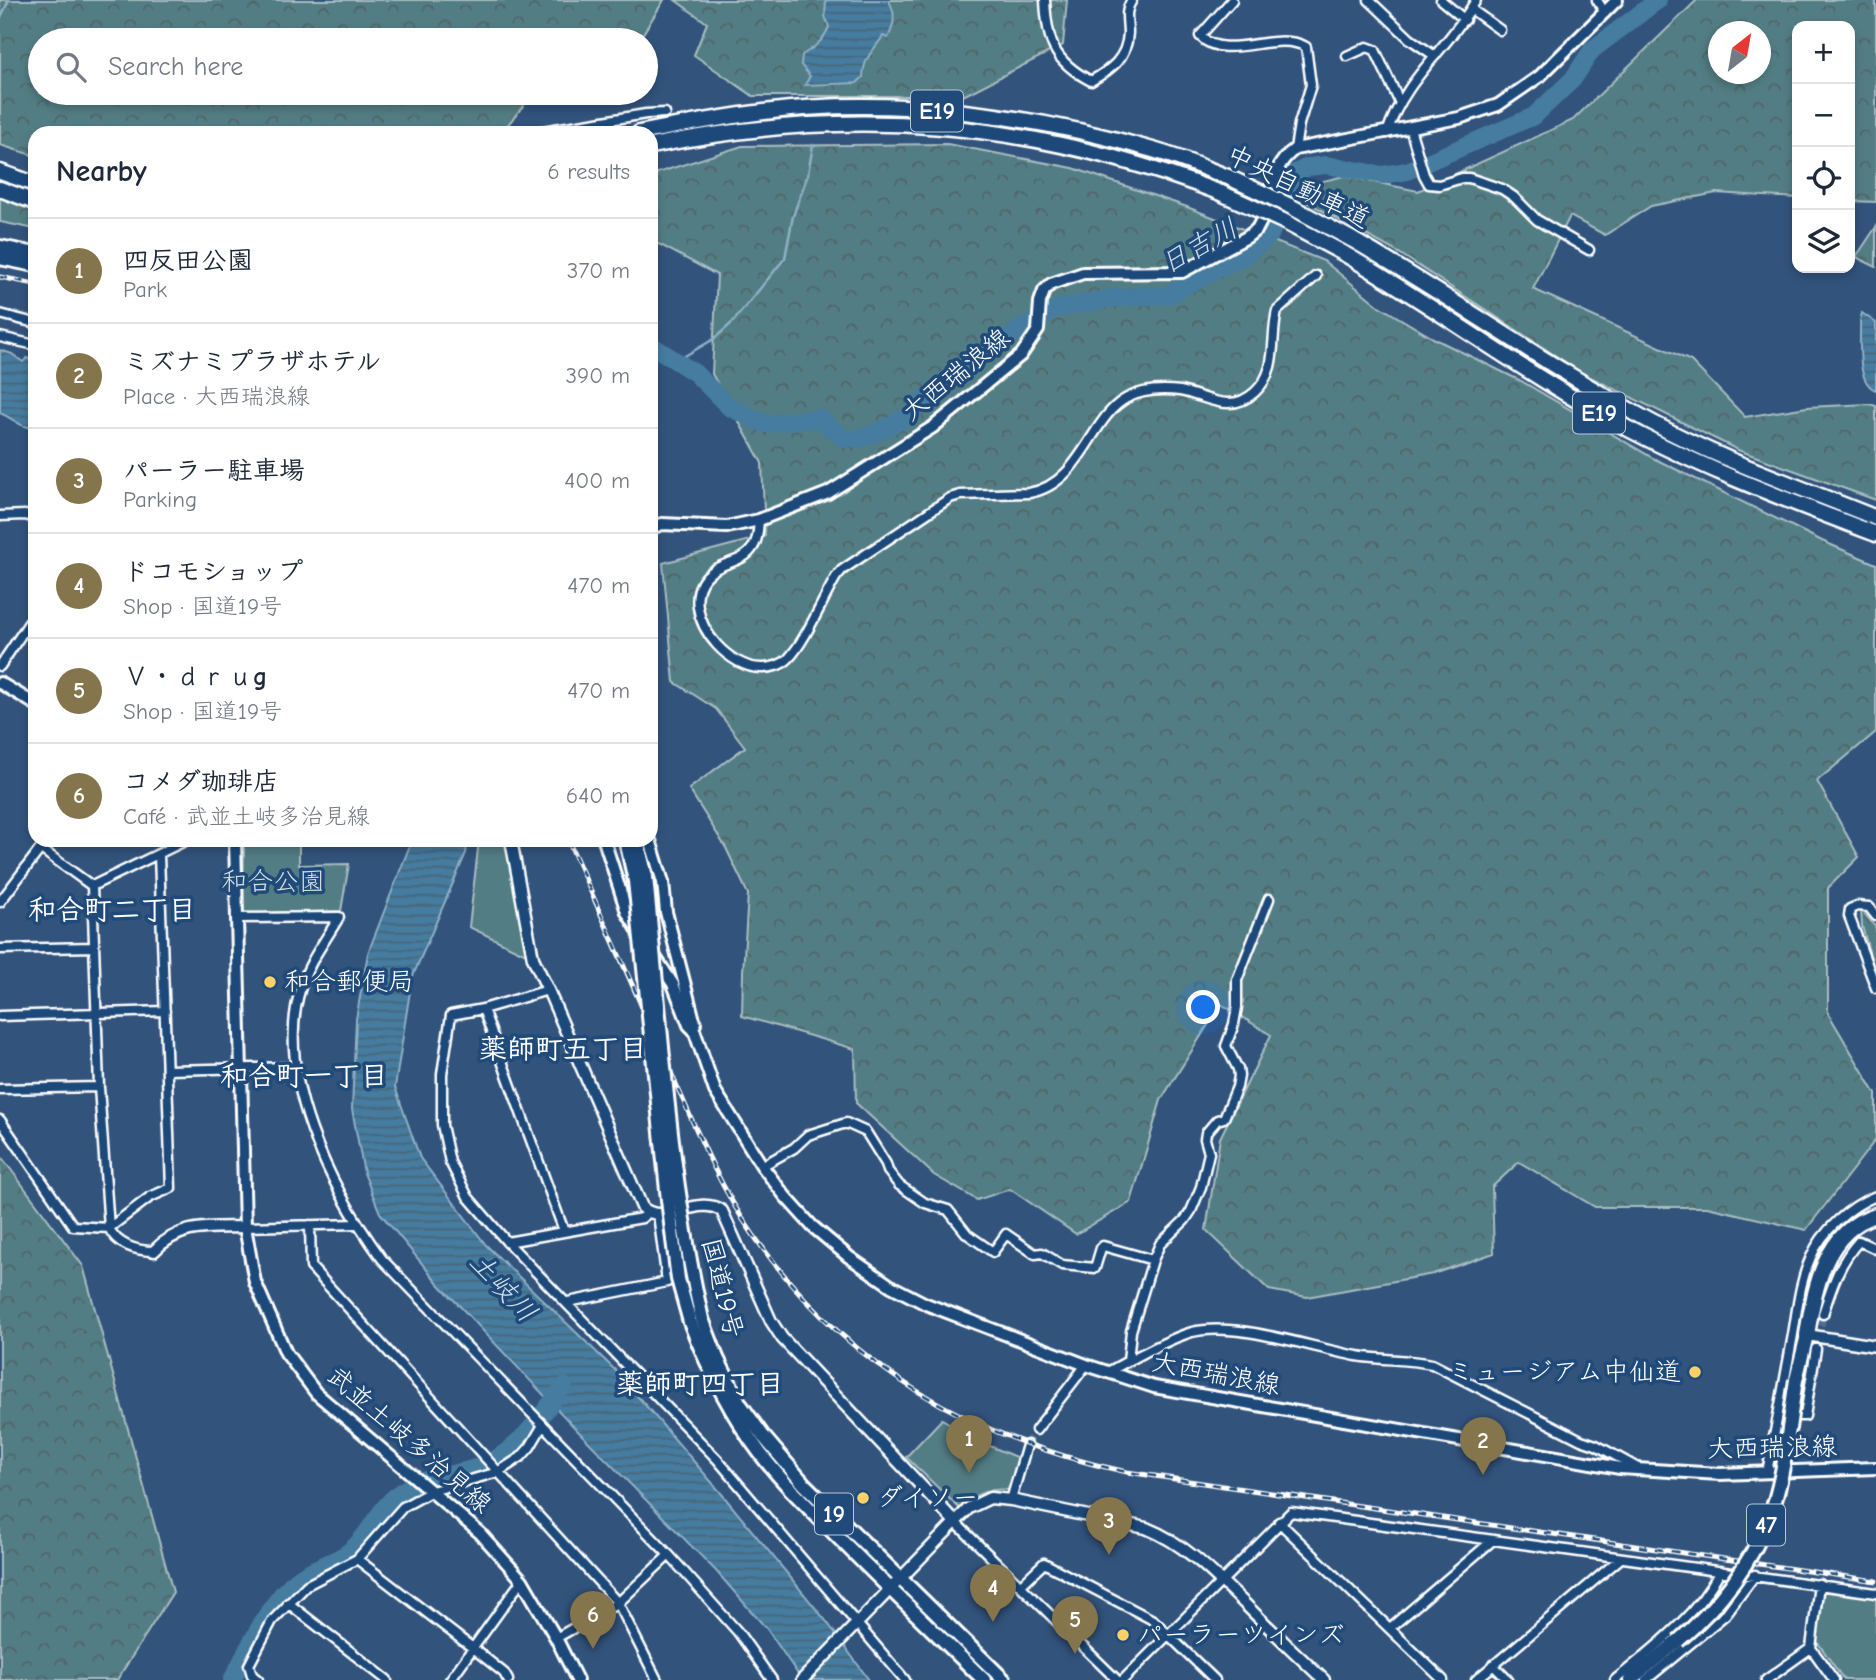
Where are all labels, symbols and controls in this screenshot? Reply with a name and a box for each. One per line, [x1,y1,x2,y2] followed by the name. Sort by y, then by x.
[1708,21,1771,84] north arrow
[1792,21,1855,273] map controls
[1792,21,1855,84] button: +
[28,28,658,105] search box
[52,48,90,86] icon: search
[108,52,243,82] text: Search here
[1792,84,1855,147] button: −
[911,90,963,132] road number: E19
[1221,139,1375,235] street label: 中央自動車道
[1792,147,1855,210] button: locate
[56,154,147,189] text: Nearby
[547,158,630,185] text: 6 results
[1792,210,1855,273] button: layers
[1155,212,1243,280] water label: 日吉川
[123,246,253,276] text: 四反田公園
[74,257,84,284] text: 1
[567,257,630,284] text: 370 m
[123,276,167,303] text: Park
[896,322,1016,428] street label: 大西瑞浪線
[123,347,381,377] text: ミズナミプラザホテル
[73,362,85,389] text: 2
[565,362,630,389] text: 390 m
[123,383,310,410] text: Place · 大西瑞浪線
[1573,392,1625,434] road number: E19
[123,456,305,486] text: パーラー駐車場
[73,467,85,494] text: 3
[564,467,630,494] text: 400 m
[123,486,197,513] text: Parking
[123,557,303,587] text: ドコモショップ
[74,572,84,599] text: 4
[567,572,630,599] text: 470 m
[123,593,282,620] text: Shop · 国道19号
[123,662,267,692] text: Ｖ・ｄｒｕg
[73,677,85,704] text: 5
[567,677,630,704] text: 470 m
[123,698,282,725] text: Shop · 国道19号
[123,767,279,797] text: コメダ珈琲店
[73,782,85,809] text: 6
[566,782,630,809] text: 640 m
[123,803,370,830] text: Café · 武並土岐多治見線
[221,867,325,897] park label: 和合公園
[28,894,196,926] district label: 和合町二丁目
[284,967,414,997] place label: 和合郵便局
[262,974,278,990] marker: 和合郵便局
[1186,990,1220,1024] your location
[479,1033,647,1065] district label: 薬師町五丁目
[220,1060,388,1092] district label: 和合町一丁目
[695,1235,749,1341] street label: 国道19号
[463,1245,543,1329] water label: 土岐川
[1149,1347,1283,1401] street label: 大西瑞浪線
[1448,1357,1681,1387] place label: ミュージアム中仙道
[321,1360,497,1520] street label: 武並土岐多治見線
[1687,1364,1703,1380] marker: ミュージアム中仙道
[616,1368,784,1400] district label: 薬師町四丁目
[946,1415,992,1473] pin: 1
[1460,1417,1506,1475] pin: 2
[1707,1432,1837,1464] street label: 大西瑞浪線
[877,1483,978,1513] place label: ダイソー
[855,1490,871,1506] marker: ダイソー
[815,1494,853,1534] road number: 19
[1086,1497,1132,1555] pin: 3
[1747,1504,1785,1546] road number: 47
[970,1564,1016,1622] pin: 4
[570,1591,616,1649] pin: 6
[1052,1596,1098,1654] pin: 5
[1137,1620,1344,1650] place label: パーラーツインズ
[1115,1627,1131,1643] marker: パーラーツインズ

